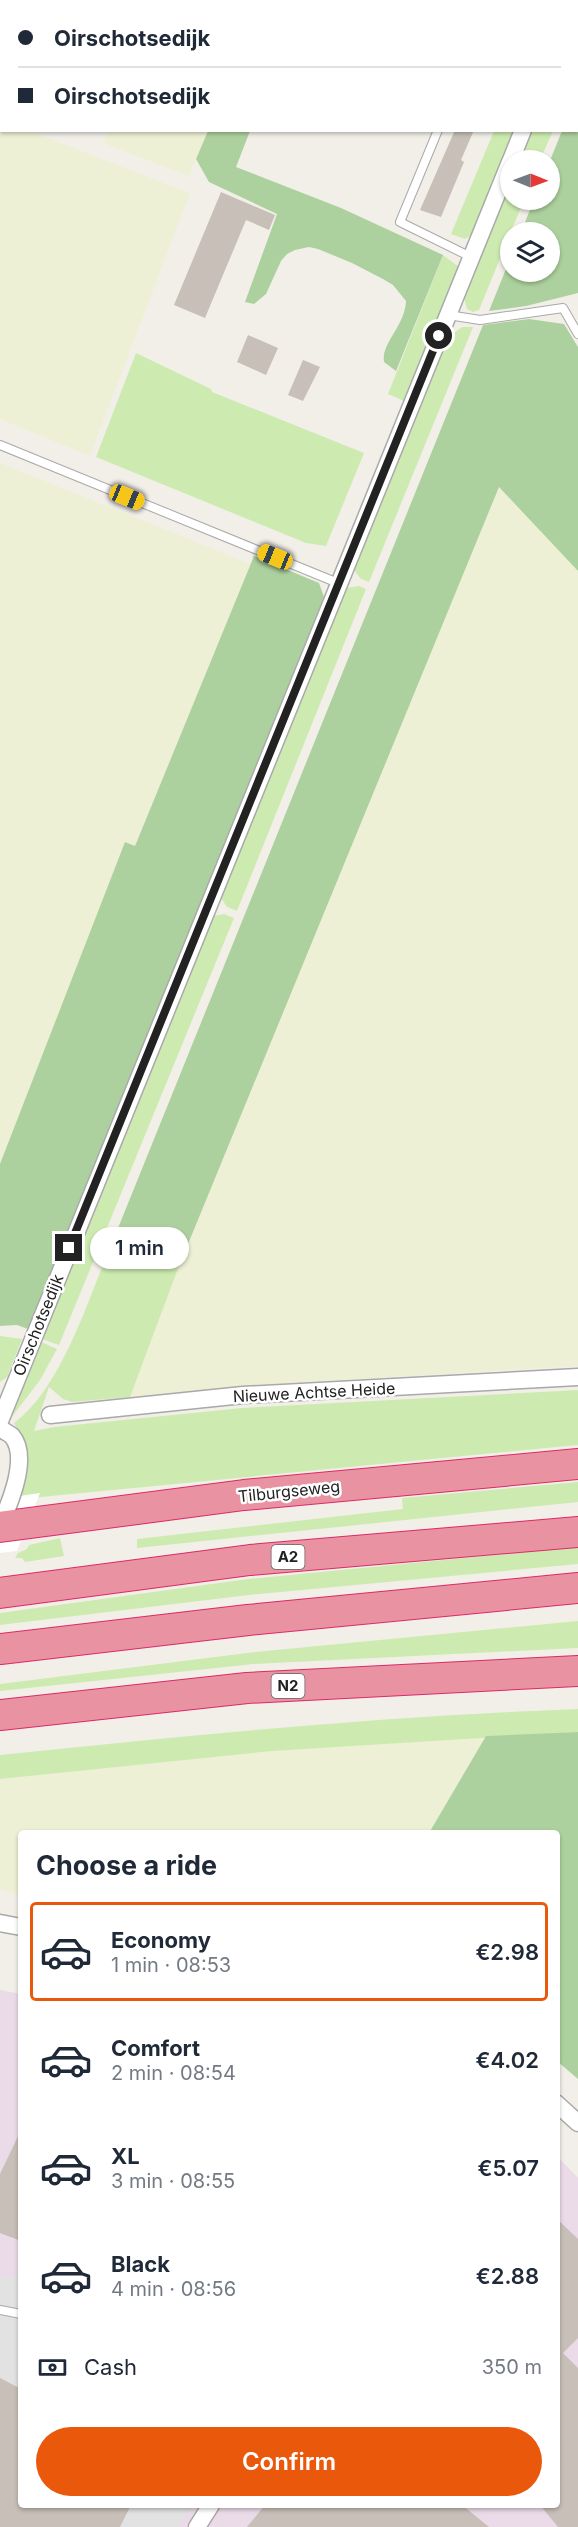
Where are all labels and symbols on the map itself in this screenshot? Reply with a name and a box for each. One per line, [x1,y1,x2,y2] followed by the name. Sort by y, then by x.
[500,150,560,210] north arrow
[425,322,452,349] route start
[107,482,147,512] car
[255,542,295,572] car
[90,1227,189,1269] callout: 1 min
[55,1234,82,1261] route end
[9,1271,68,1379] street label: Oirschotsedijk
[232,1378,396,1406] street label: Nieuwe Achtse Heide
[237,1476,341,1506] street label: Tilburgseweg
[272,1545,304,1569] road number: A2
[272,1674,304,1698] road number: N2

